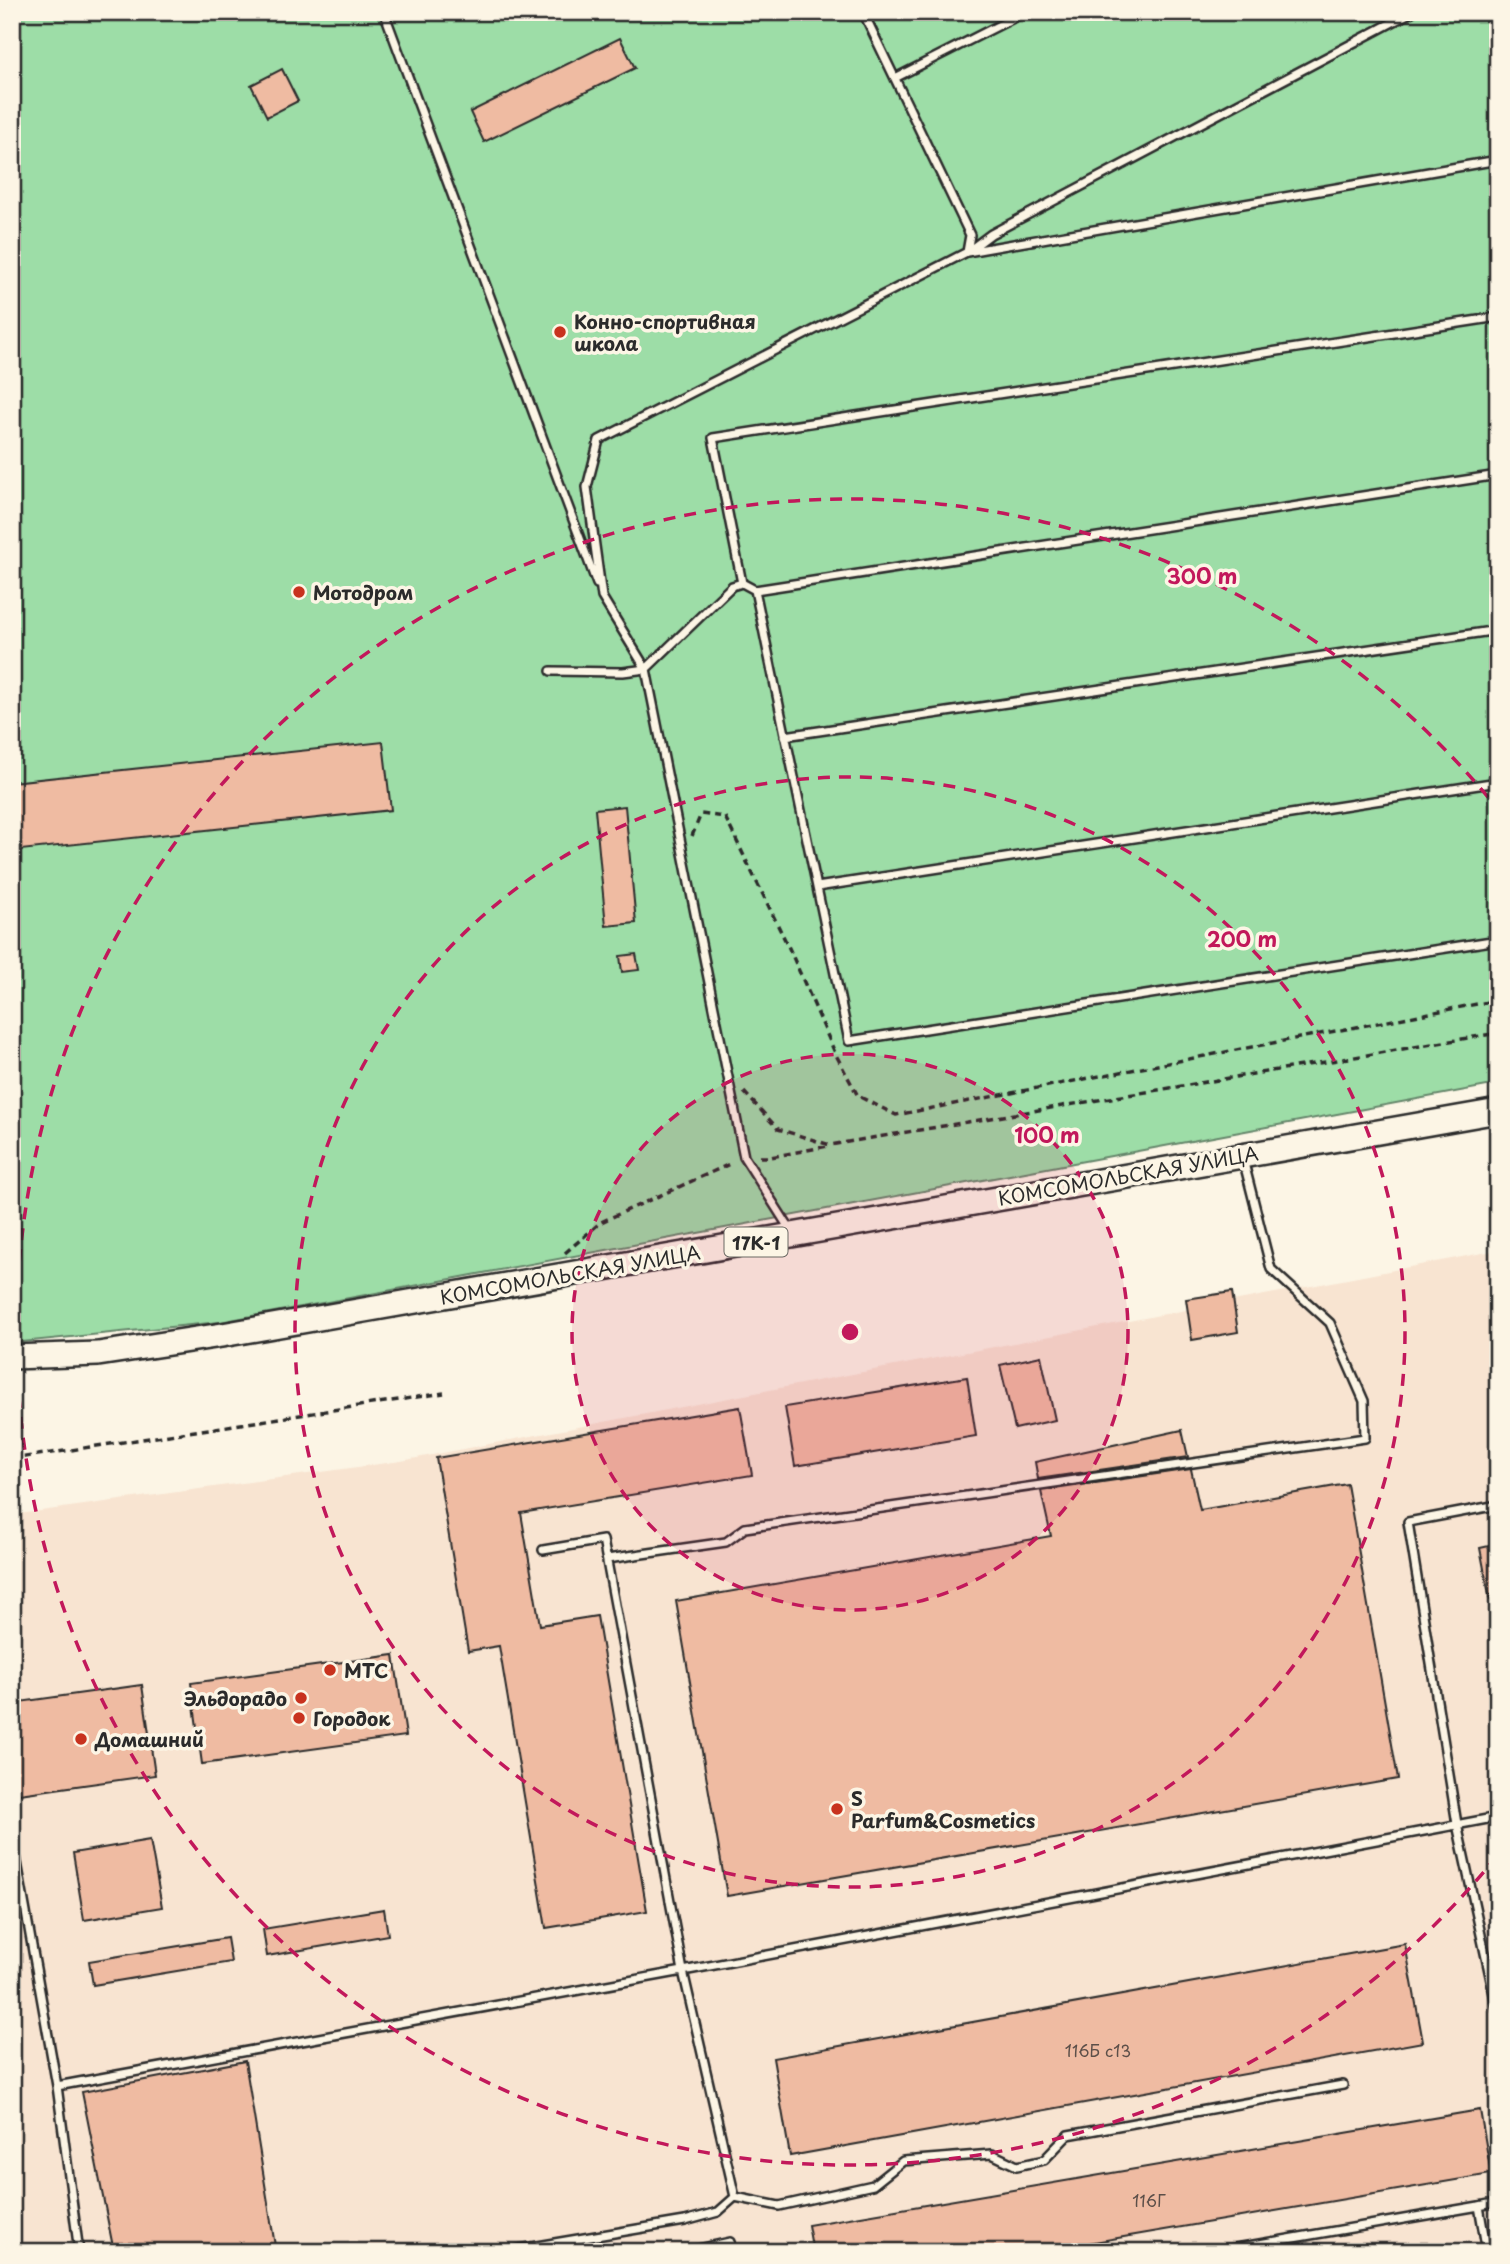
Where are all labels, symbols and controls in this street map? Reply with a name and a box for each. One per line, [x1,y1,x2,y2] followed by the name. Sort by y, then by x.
[574,307,756,357] place label: Конно-спортивная школа
[552,324,568,340] marker: Конно-спортивная школа
[1167,559,1237,591] text: 300 m
[313,578,413,606] place label: Мотодром
[291,584,307,600] marker: Мотодром
[1207,922,1277,954] text: 200 m
[1014,1118,1080,1150] text: 100 m
[996,1138,1260,1212] street label: КОМСОМОЛЬСКАЯ УЛИЦА
[724,1227,788,1256] road number: 17К-1
[438,1237,702,1311] street label: КОМСОМОЛЬСКАЯ УЛИЦА
[838,1320,862,1344] centre of rings
[344,1656,388,1684] place label: МТС
[322,1662,338,1678] marker: МТС
[184,1684,287,1712] place label: Эльдорадо
[293,1690,309,1706] marker: Эльдорадо
[313,1704,391,1732] place label: Городок
[291,1710,307,1726] marker: Городок
[94,1725,204,1753] place label: Домашний
[73,1731,89,1747] marker: Домашний
[851,1784,1035,1834] place label: S Parfum&Cosmetics
[829,1801,845,1817] marker: S Parfum&Cosmetics
[1065,2038,1131,2062] house number: 116Б с13
[1132,2188,1166,2212] house number: 116Г

